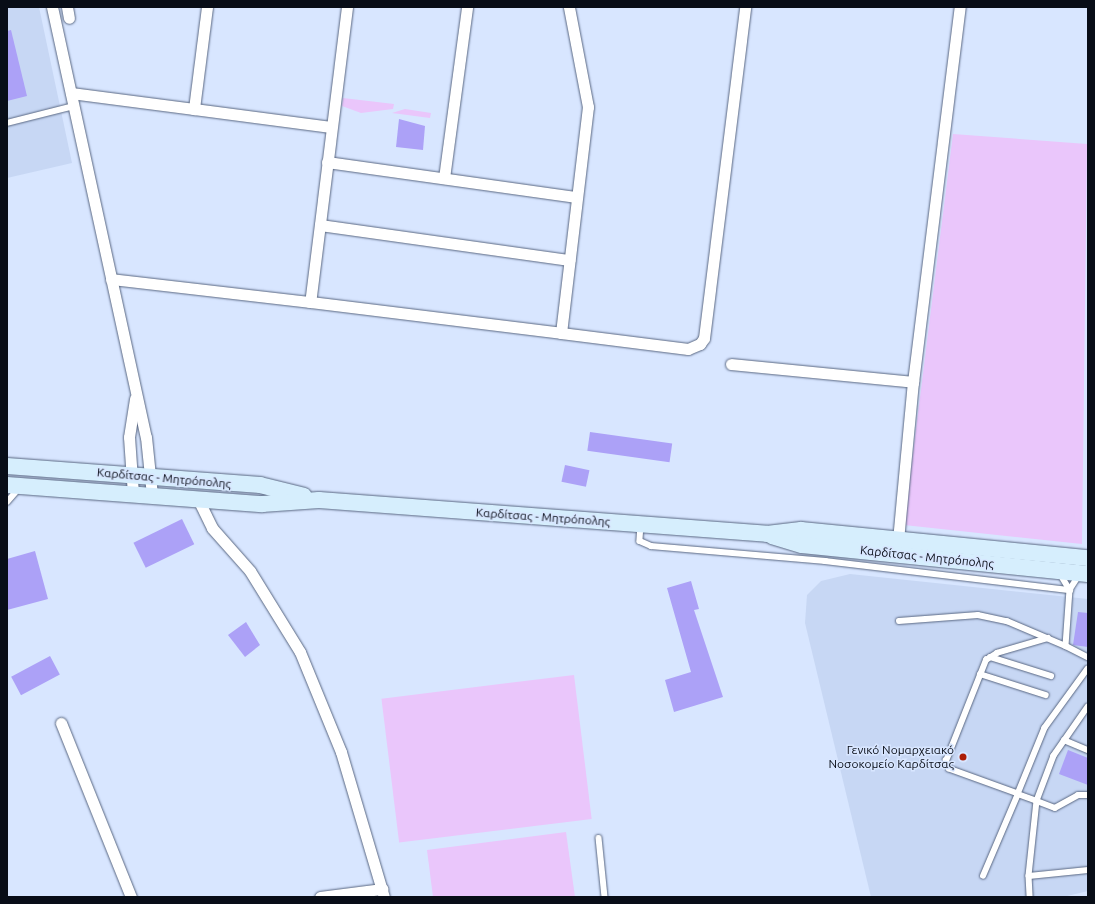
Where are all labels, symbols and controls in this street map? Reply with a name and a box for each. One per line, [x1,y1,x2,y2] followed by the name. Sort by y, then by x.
[96,465,232,491] street label: Καρδίτσας - Μητρόπολης
[475,505,611,529] street label: Καρδίτσας - Μητρόπολης
[859,543,995,571] street label: Καρδίτσας - Μητρόπολης
[829,743,954,771] place label: Γενικό Νομαρχειακό Νοσοκομείο Καρδίτσας
[957,751,969,763] marker: Γενικό Νομαρχειακό Νοσοκομείο Καρδίτσας

